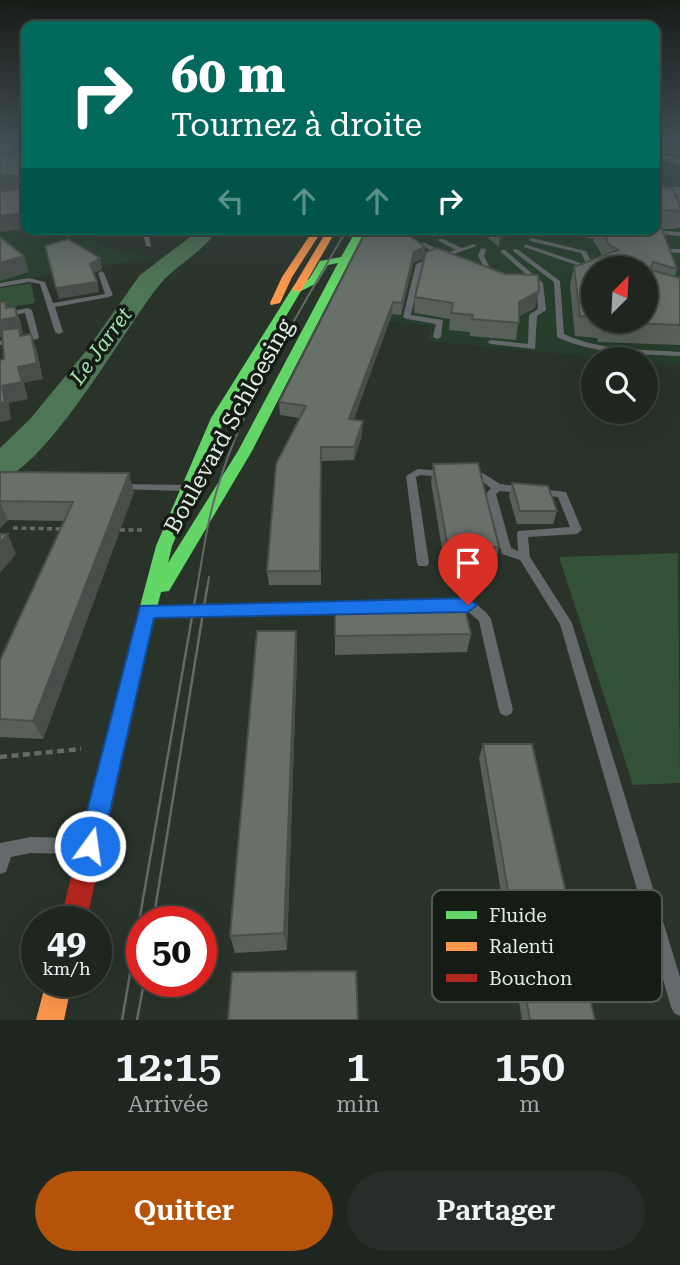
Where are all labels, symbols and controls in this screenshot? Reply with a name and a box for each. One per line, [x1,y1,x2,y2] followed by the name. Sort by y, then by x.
[171,47,286,104] text: 60 m
[56,49,147,140] icon: right
[171,106,422,144] text: Tournez à droite
[212,182,250,220] icon: left
[285,182,323,220] icon: ahead
[358,182,396,220] icon: ahead
[431,182,469,220] icon: right
[581,256,658,332] north arrow
[581,256,658,424] map controls
[65,303,137,390] water label: Le Jarret
[159,314,299,538] street label: Boulevard Schloesing
[581,347,658,424] button: search
[438,533,498,605] pin
[449,544,487,582] icon: arrive
[53,809,127,883] position arrow
[432,890,662,1002] legend
[489,904,547,927] text: Fluide
[126,906,217,997] speed limit sign: 50
[47,922,86,963] text: 49
[489,935,554,958] text: Ralenti
[42,958,91,979] text: km/h
[489,967,572,990] text: Bouchon
[115,1042,221,1091] text: 12:15
[346,1042,370,1091] text: 1
[494,1042,565,1091] text: 150
[128,1091,208,1118] text: Arrivée
[336,1091,380,1118] text: min
[519,1091,540,1118] text: m
[35,1171,333,1251] button: Quitter
[347,1171,645,1251] button: Partager

